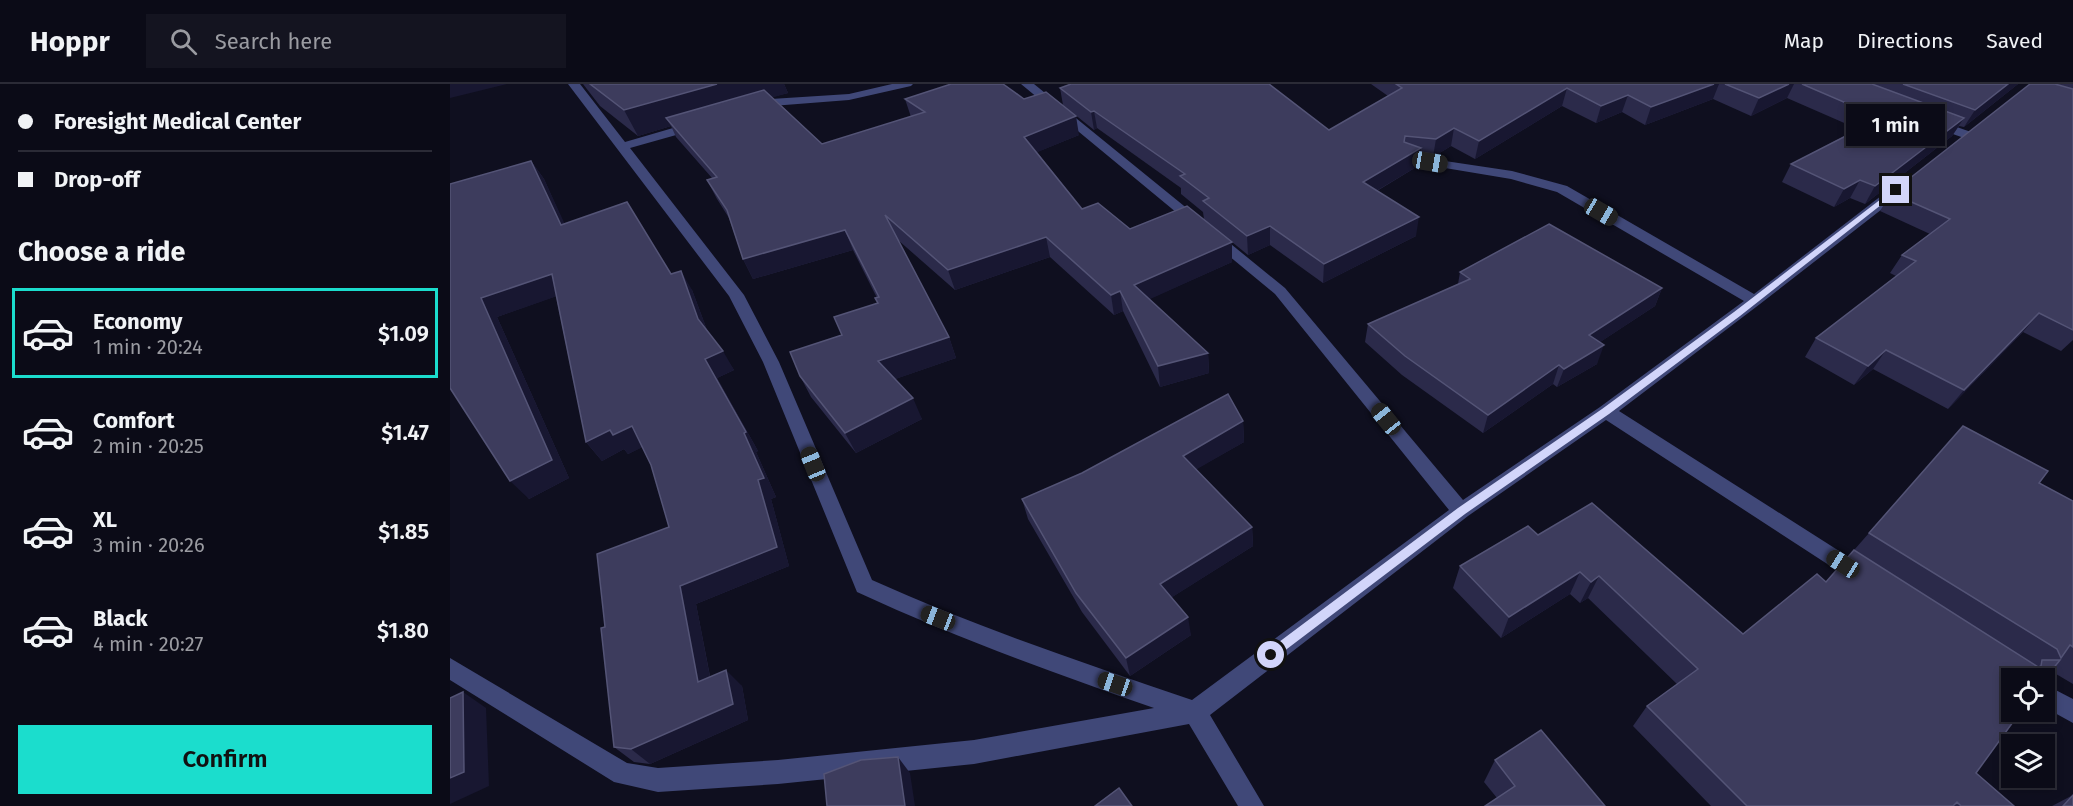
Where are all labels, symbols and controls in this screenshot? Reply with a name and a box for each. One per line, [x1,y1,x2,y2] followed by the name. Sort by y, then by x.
[146,14,566,68] search box
[30,25,110,58] text: Hoppr
[167,25,200,58] icon: search
[215,28,332,55] text: Search here
[1784,28,1824,54] text: Map
[1857,28,1953,54] text: Directions
[1986,28,2043,54] text: Saved
[1846,103,1946,145] callout: 1 min
[54,108,301,135] text: Foresight Medical Center
[1871,113,1920,137] text: 1 min
[1411,150,1449,174] car
[54,166,140,193] text: Drop-off
[1882,176,1909,203] route end
[1581,195,1621,229] car
[18,236,185,268] text: Choose a ride
[21,306,75,360] icon: car
[93,308,182,335] text: Economy
[378,320,429,347] text: $1.09
[93,335,203,359] text: 1 min · 20:24
[1368,399,1404,439] car
[21,405,75,459] icon: car
[93,407,174,434] text: Comfort
[381,419,429,446] text: $1.47
[93,434,204,458] text: 2 min · 20:25
[798,444,828,484] car
[21,504,75,558] icon: car
[93,506,117,533] text: XL
[378,518,429,545] text: $1.85
[93,533,205,557] text: 3 min · 20:26
[1823,547,1863,581] car
[21,603,75,657] icon: car
[918,603,958,633] car
[93,605,148,632] text: Black
[377,617,429,644] text: $1.80
[93,632,203,656] text: 4 min · 20:27
[1257,641,1284,668] route start
[2001,668,2055,788] map controls
[2001,668,2055,722] button: locate
[1095,670,1135,698] car
[18,725,432,794] button: Confirm
[2001,734,2055,788] button: layers

